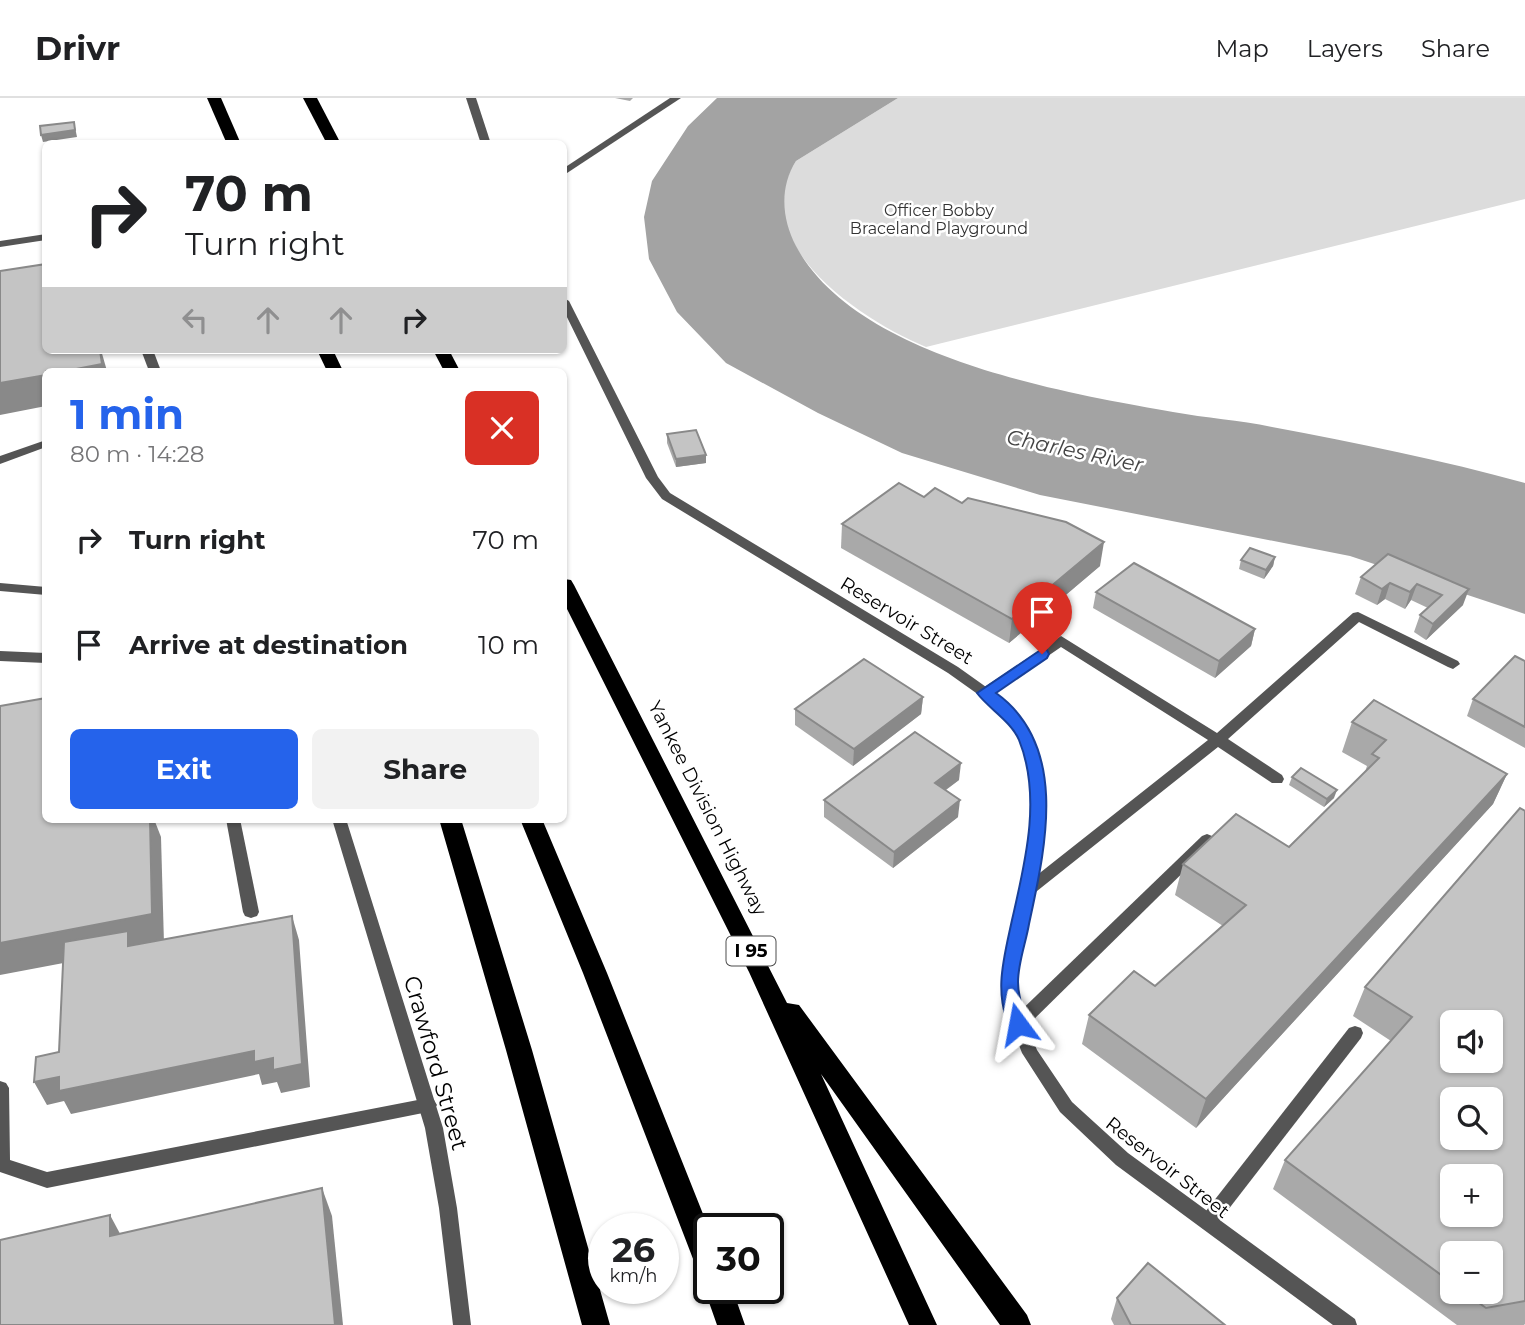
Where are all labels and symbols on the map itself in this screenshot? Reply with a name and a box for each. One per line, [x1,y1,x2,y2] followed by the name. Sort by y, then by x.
[850,201,1028,238] park label: Officer Bobby Braceland Playground
[1005,424,1146,477] water label: Charles River
[836,572,978,669] street label: Reservoir Street
[1012,582,1072,654] pin
[643,697,772,920] street label: Yankee Division Highway
[726,936,776,966] road number: I 95
[398,972,474,1154] street label: Crawford Street
[981,987,1055,1061] position arrow
[1101,1112,1234,1223] street label: Reservoir Street
[693,1213,784,1304] speed limit sign: 30

